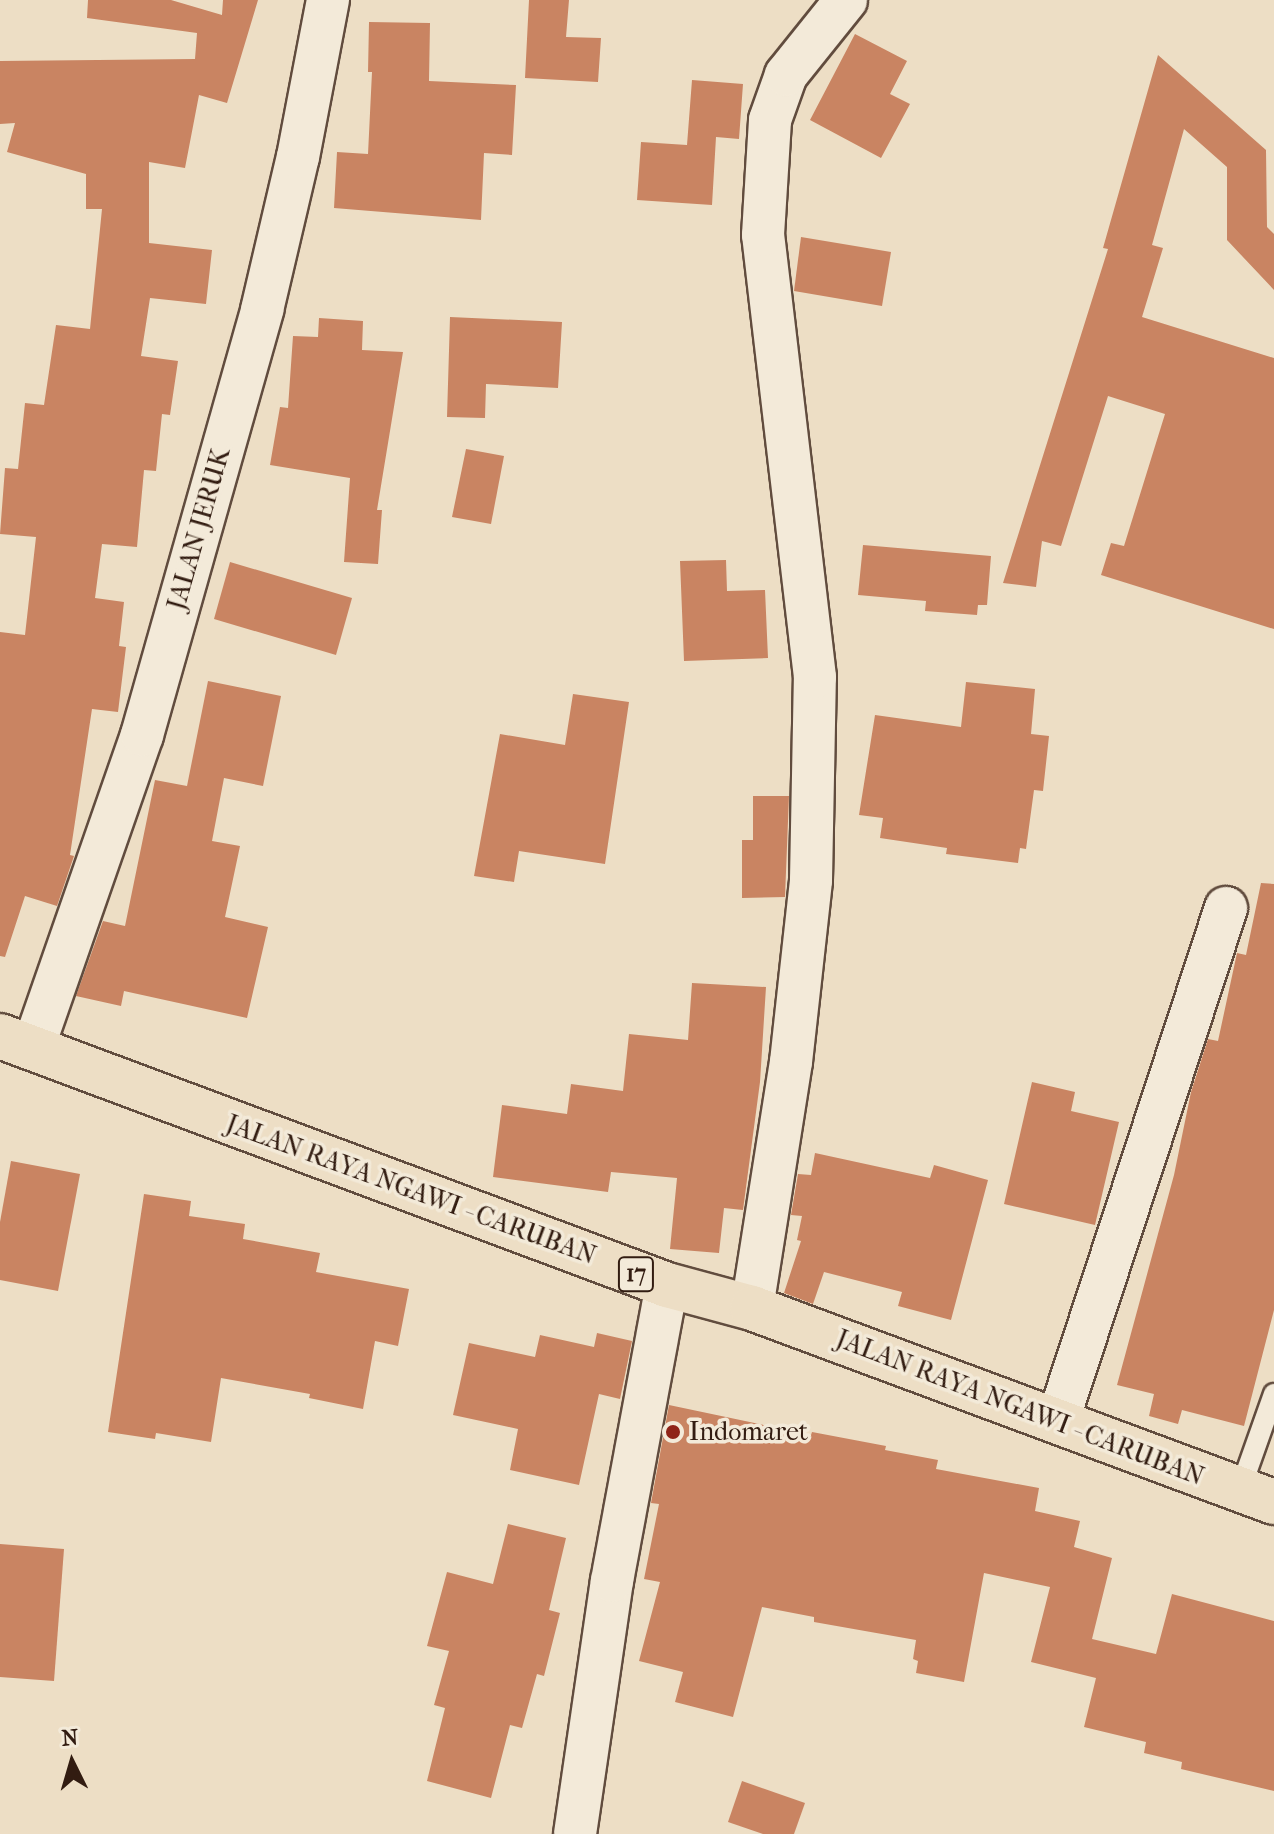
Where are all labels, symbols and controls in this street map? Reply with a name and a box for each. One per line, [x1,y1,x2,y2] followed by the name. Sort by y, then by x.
[161,444,237,614] street label: JALAN JERUK
[222,1108,600,1272] street label: JALAN RAYA NGAWI - CARUBAN
[616,1254,656,1294] road number: 17
[832,1323,1208,1493] street label: JALAN RAYA NGAWI - CARUBAN
[689,1416,808,1448] place label: Indomaret
[664,1423,682,1441] marker: Indomaret
[32,1722,112,1802] north arrow
[60,1724,79,1752] text: N

